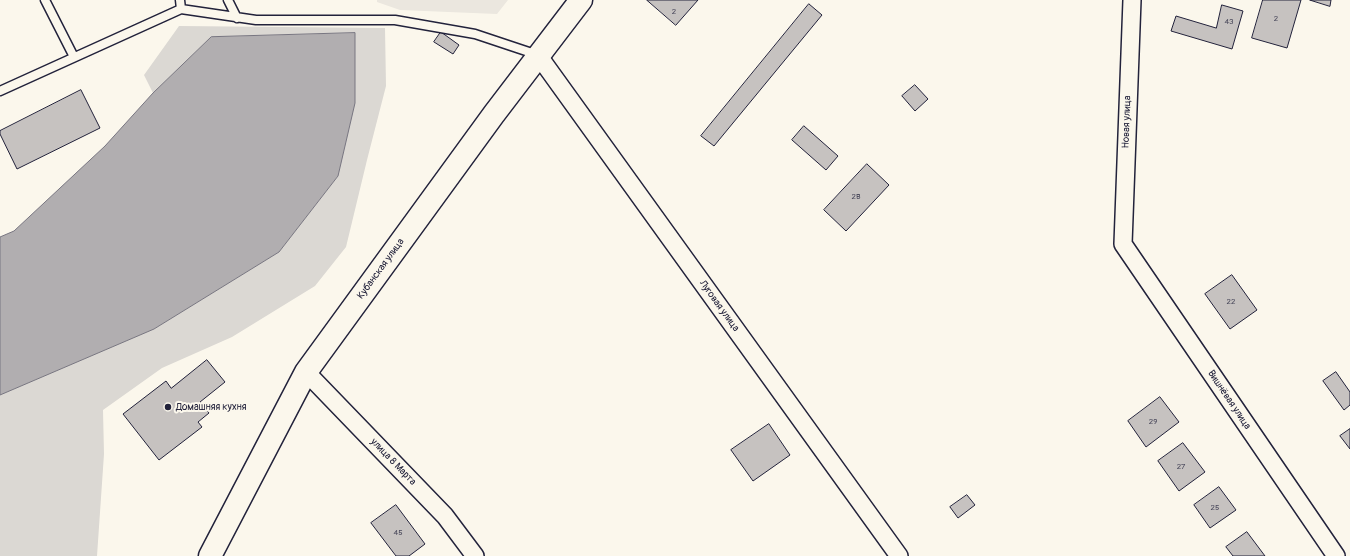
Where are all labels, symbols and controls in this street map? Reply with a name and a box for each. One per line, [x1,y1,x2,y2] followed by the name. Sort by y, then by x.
[672,7,676,17] house number: 2
[1274,14,1278,24] house number: 2
[1224,17,1234,27] house number: 43
[1120,95,1134,149] street label: Новая улица
[852,192,860,202] house number: 2В
[355,236,407,302] street label: Кубанская улица
[696,278,742,334] street label: Луговая улица
[1227,297,1235,307] house number: 22
[1205,368,1253,432] street label: Вишнёвая улица
[176,401,246,413] place label: Домашняя кухня
[163,402,173,412] marker: Домашняя кухня
[1149,417,1157,427] house number: 29
[368,436,418,488] street label: улица 8 Марта
[1177,462,1185,472] house number: 27
[1211,503,1219,513] house number: 25
[394,528,402,538] house number: 45

